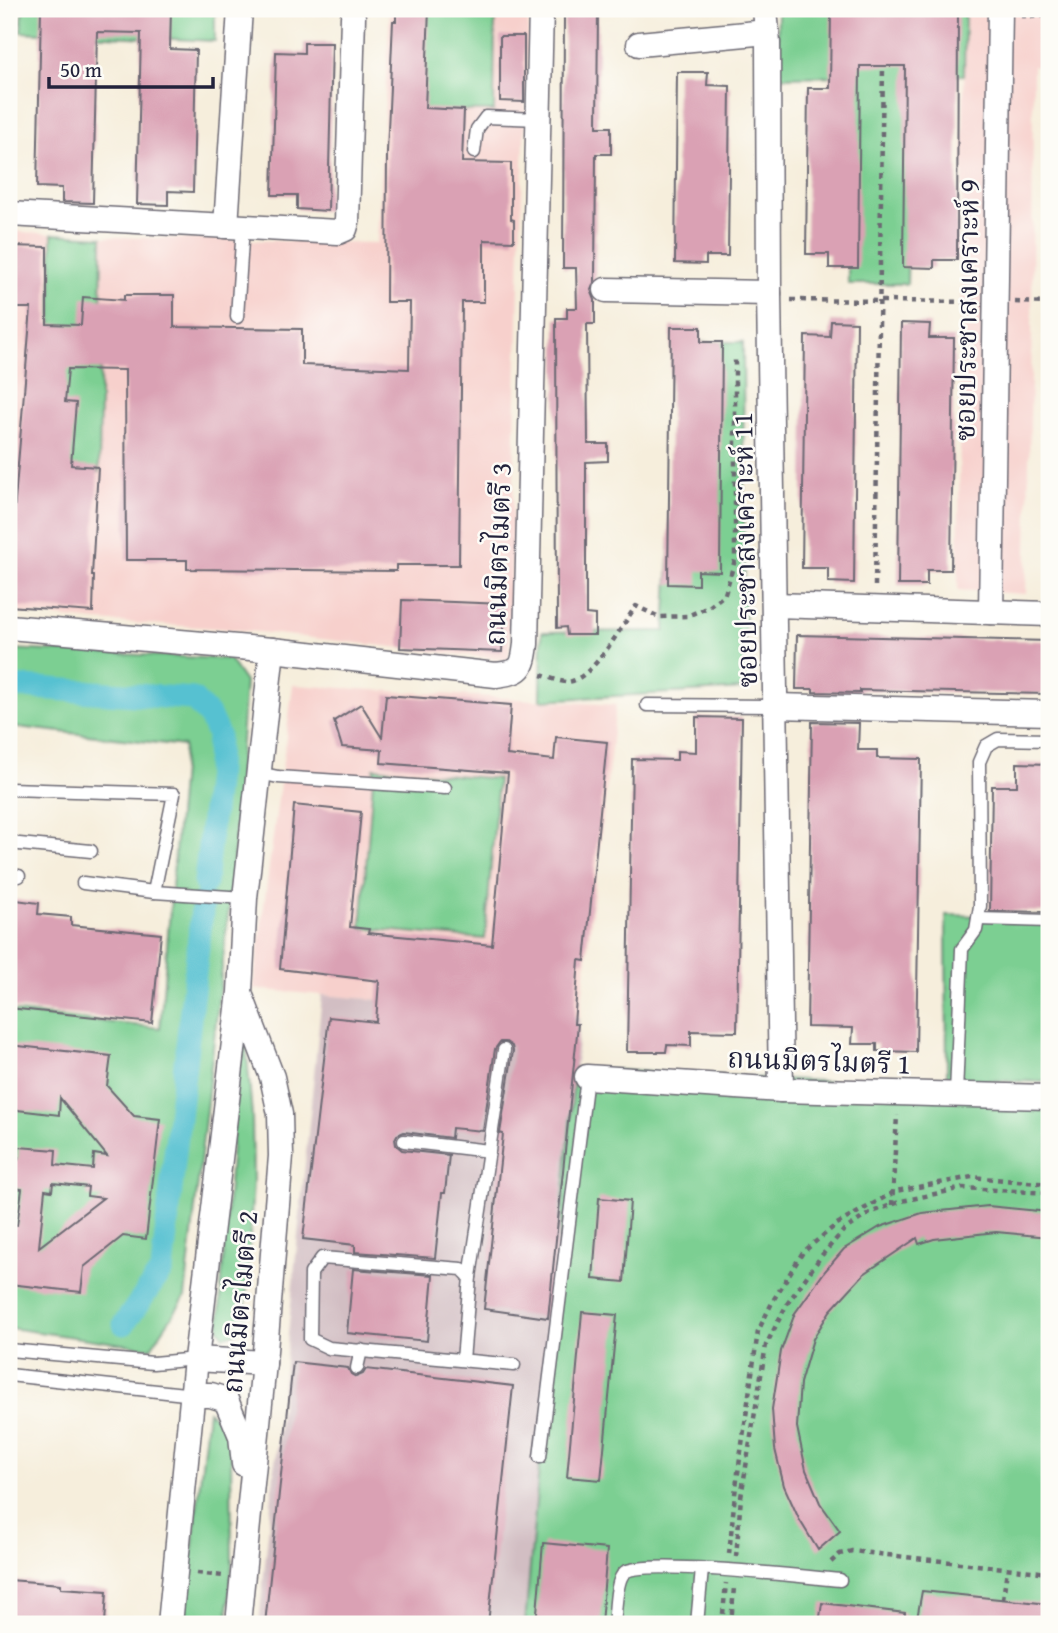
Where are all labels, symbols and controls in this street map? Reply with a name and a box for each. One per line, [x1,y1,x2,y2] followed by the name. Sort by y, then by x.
[49,46,214,90] scale bar
[60,54,102,85] text: 50 m
[943,179,989,441] street label: ซอยประชาสงเคราะห์ 9
[721,412,767,688] street label: ซอยประชาสงเคราะห์ 11
[473,462,521,646] street label: ถนนมิตรไมตรี 3
[727,1036,911,1084] street label: ถนนมิตรไมตรี 1
[211,1209,267,1395] street label: ถนนมิตรไมตรี 2

